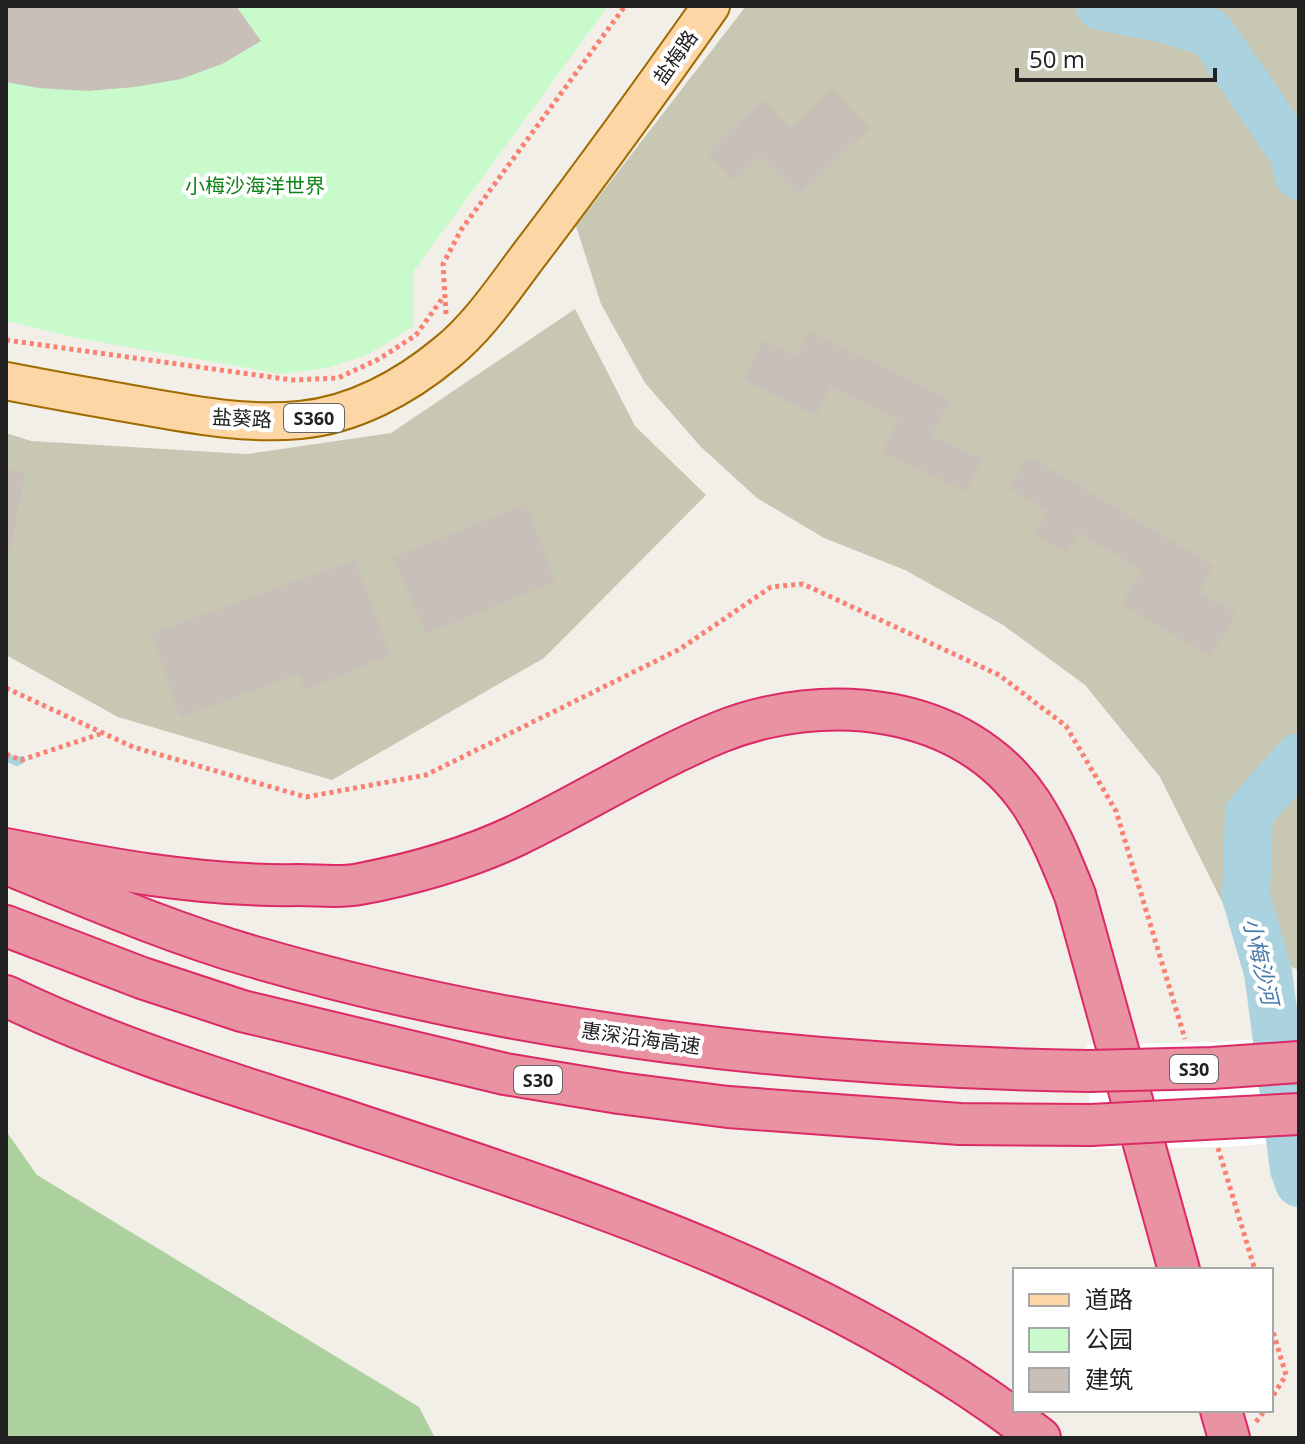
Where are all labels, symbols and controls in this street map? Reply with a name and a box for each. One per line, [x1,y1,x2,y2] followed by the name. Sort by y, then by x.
[647,25,703,89] street label: 盐梅路
[1017,32,1215,82] scale bar
[1029,42,1085,75] text: 50 m
[185,172,325,199] park label: 小梅沙海洋世界
[211,403,273,433] street label: 盐葵路
[284,404,344,432] road number: S360
[1237,915,1287,1011] water label: 小梅沙河
[580,1016,702,1060] street label: 惠深沿海高速
[1170,1055,1218,1083] road number: S30
[514,1066,562,1094] road number: S30
[1013,1268,1273,1412] legend
[1085,1282,1133,1315] text: 道路
[1085,1322,1133,1355] text: 公园
[1085,1362,1133,1395] text: 建筑

